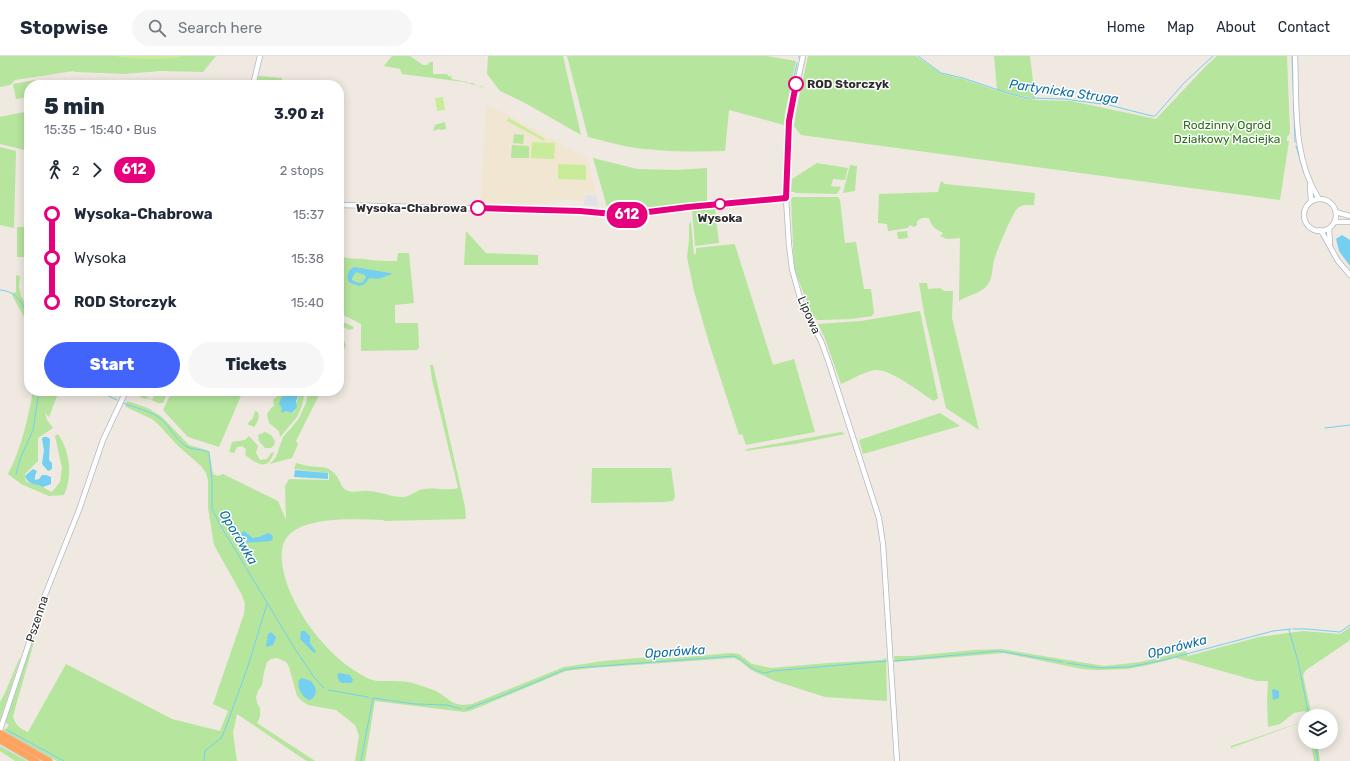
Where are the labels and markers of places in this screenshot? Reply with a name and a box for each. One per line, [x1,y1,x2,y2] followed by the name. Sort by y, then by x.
[788,76,804,92] marker: ROD Storczyk
[807,77,889,91] place label: ROD Storczyk
[714,198,726,210] marker: Wysoka
[470,200,486,216] marker: Wysoka-Chabrowa
[356,201,467,215] place label: Wysoka-Chabrowa
[698,211,742,225] place label: Wysoka

